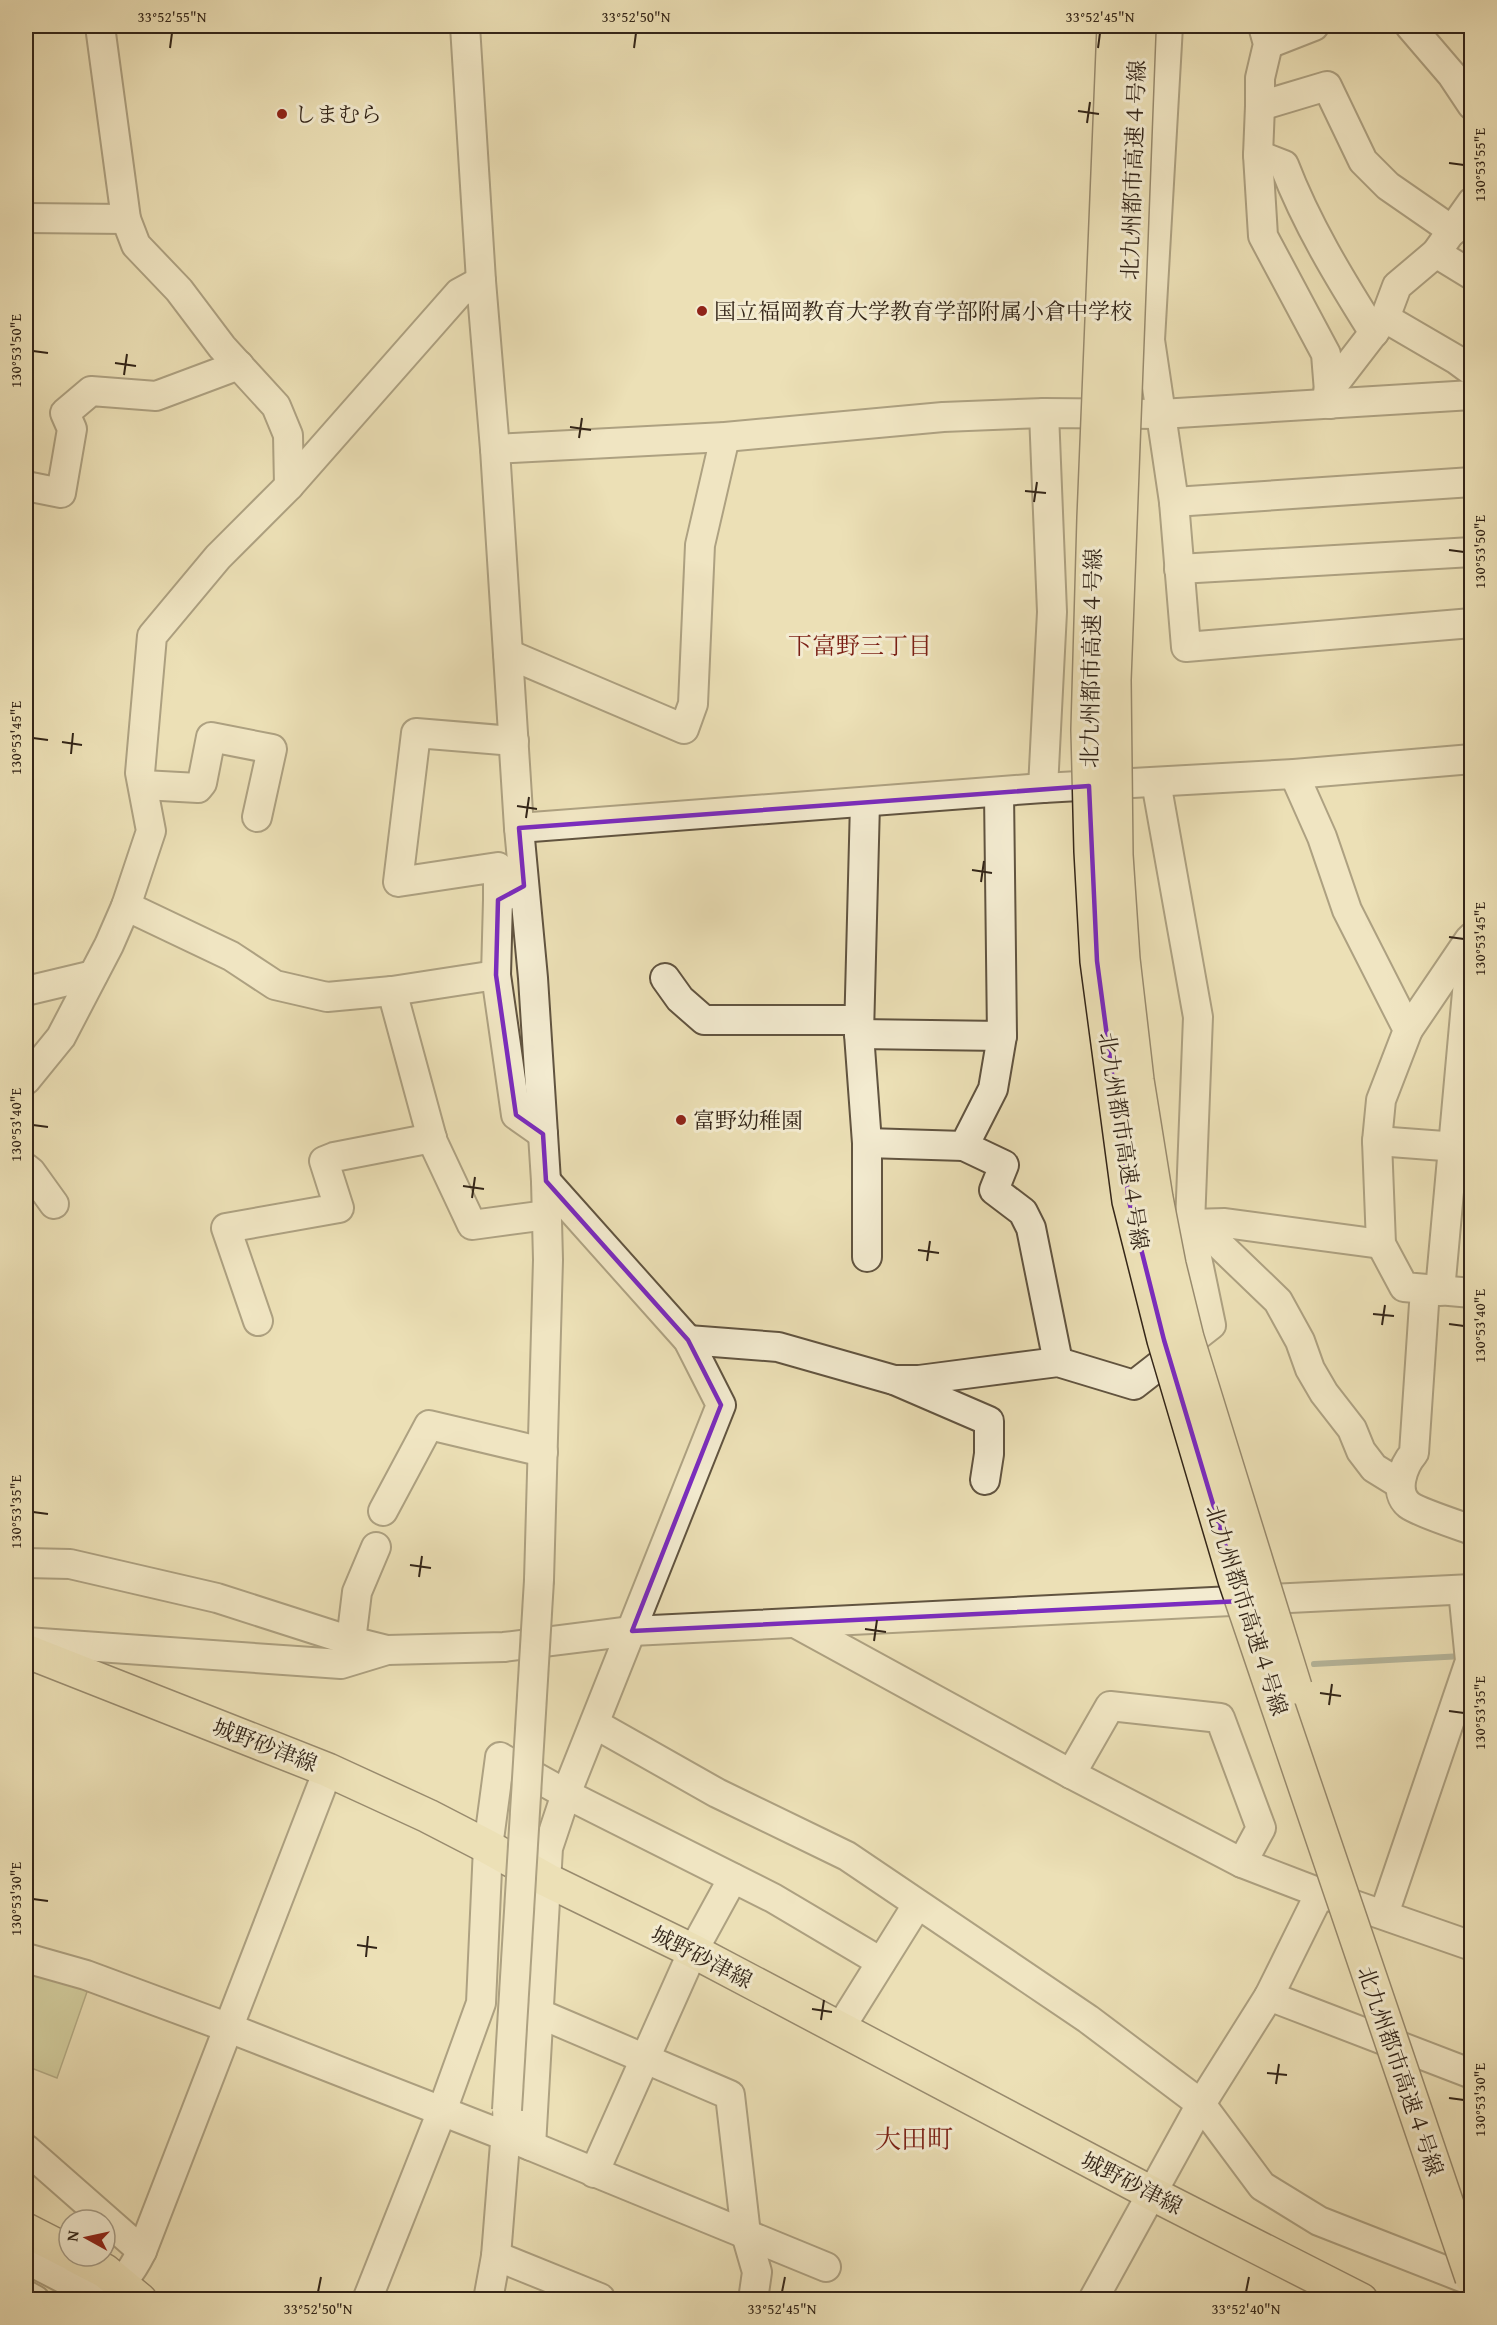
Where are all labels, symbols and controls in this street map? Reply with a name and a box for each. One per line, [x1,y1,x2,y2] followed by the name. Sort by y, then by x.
[138,6,207,27] text: 33°52'55"N
[602,6,671,27] text: 33°52'50"N
[1066,6,1135,27] text: 33°52'45"N
[1113,60,1153,280] street label: 北九州都市高速４号線
[294,98,382,130] place label: しまむら
[275,107,289,121] marker: しまむら
[1469,128,1490,202] text: 130°53'55"E
[714,295,1132,327] place label: 国立福岡教育大学教育学部附属小倉中学校
[695,304,709,318] marker: 国立福岡教育大学教育学部附属小倉中学校
[5,314,26,388] text: 130°53'50"E
[1469,515,1490,589] text: 130°53'50"E
[1073,548,1109,768] street label: 北九州都市高速４号線
[788,628,932,663] district label: 下富野三丁目
[5,701,26,775] text: 130°53'45"E
[1469,902,1490,976] text: 130°53'45"E
[1091,1030,1157,1252] street label: 北九州都市高速４号線
[5,1088,26,1162] text: 130°53'40"E
[693,1104,803,1136] place label: 富野幼稚園
[674,1113,688,1127] marker: 富野幼稚園
[1469,1289,1490,1363] text: 130°53'40"E
[5,1475,26,1549] text: 130°53'35"E
[1198,1500,1296,1720] street label: 北九州都市高速４号線
[1469,1676,1490,1750] text: 130°53'35"E
[208,1710,322,1780] street label: 城野砂津線
[5,1862,26,1936] text: 130°53'30"E
[646,1918,758,1996] street label: 城野砂津線
[1350,1962,1452,2180] street label: 北九州都市高速４号線
[1469,2063,1490,2137] text: 130°53'30"E
[875,2119,953,2158] district label: 大田町
[1076,2144,1188,2222] street label: 城野砂津線
[57,2208,117,2268] north arrow
[60,2229,85,2243] text: N
[284,2298,353,2319] text: 33°52'50"N
[748,2298,817,2319] text: 33°52'45"N
[1212,2298,1281,2319] text: 33°52'40"N

